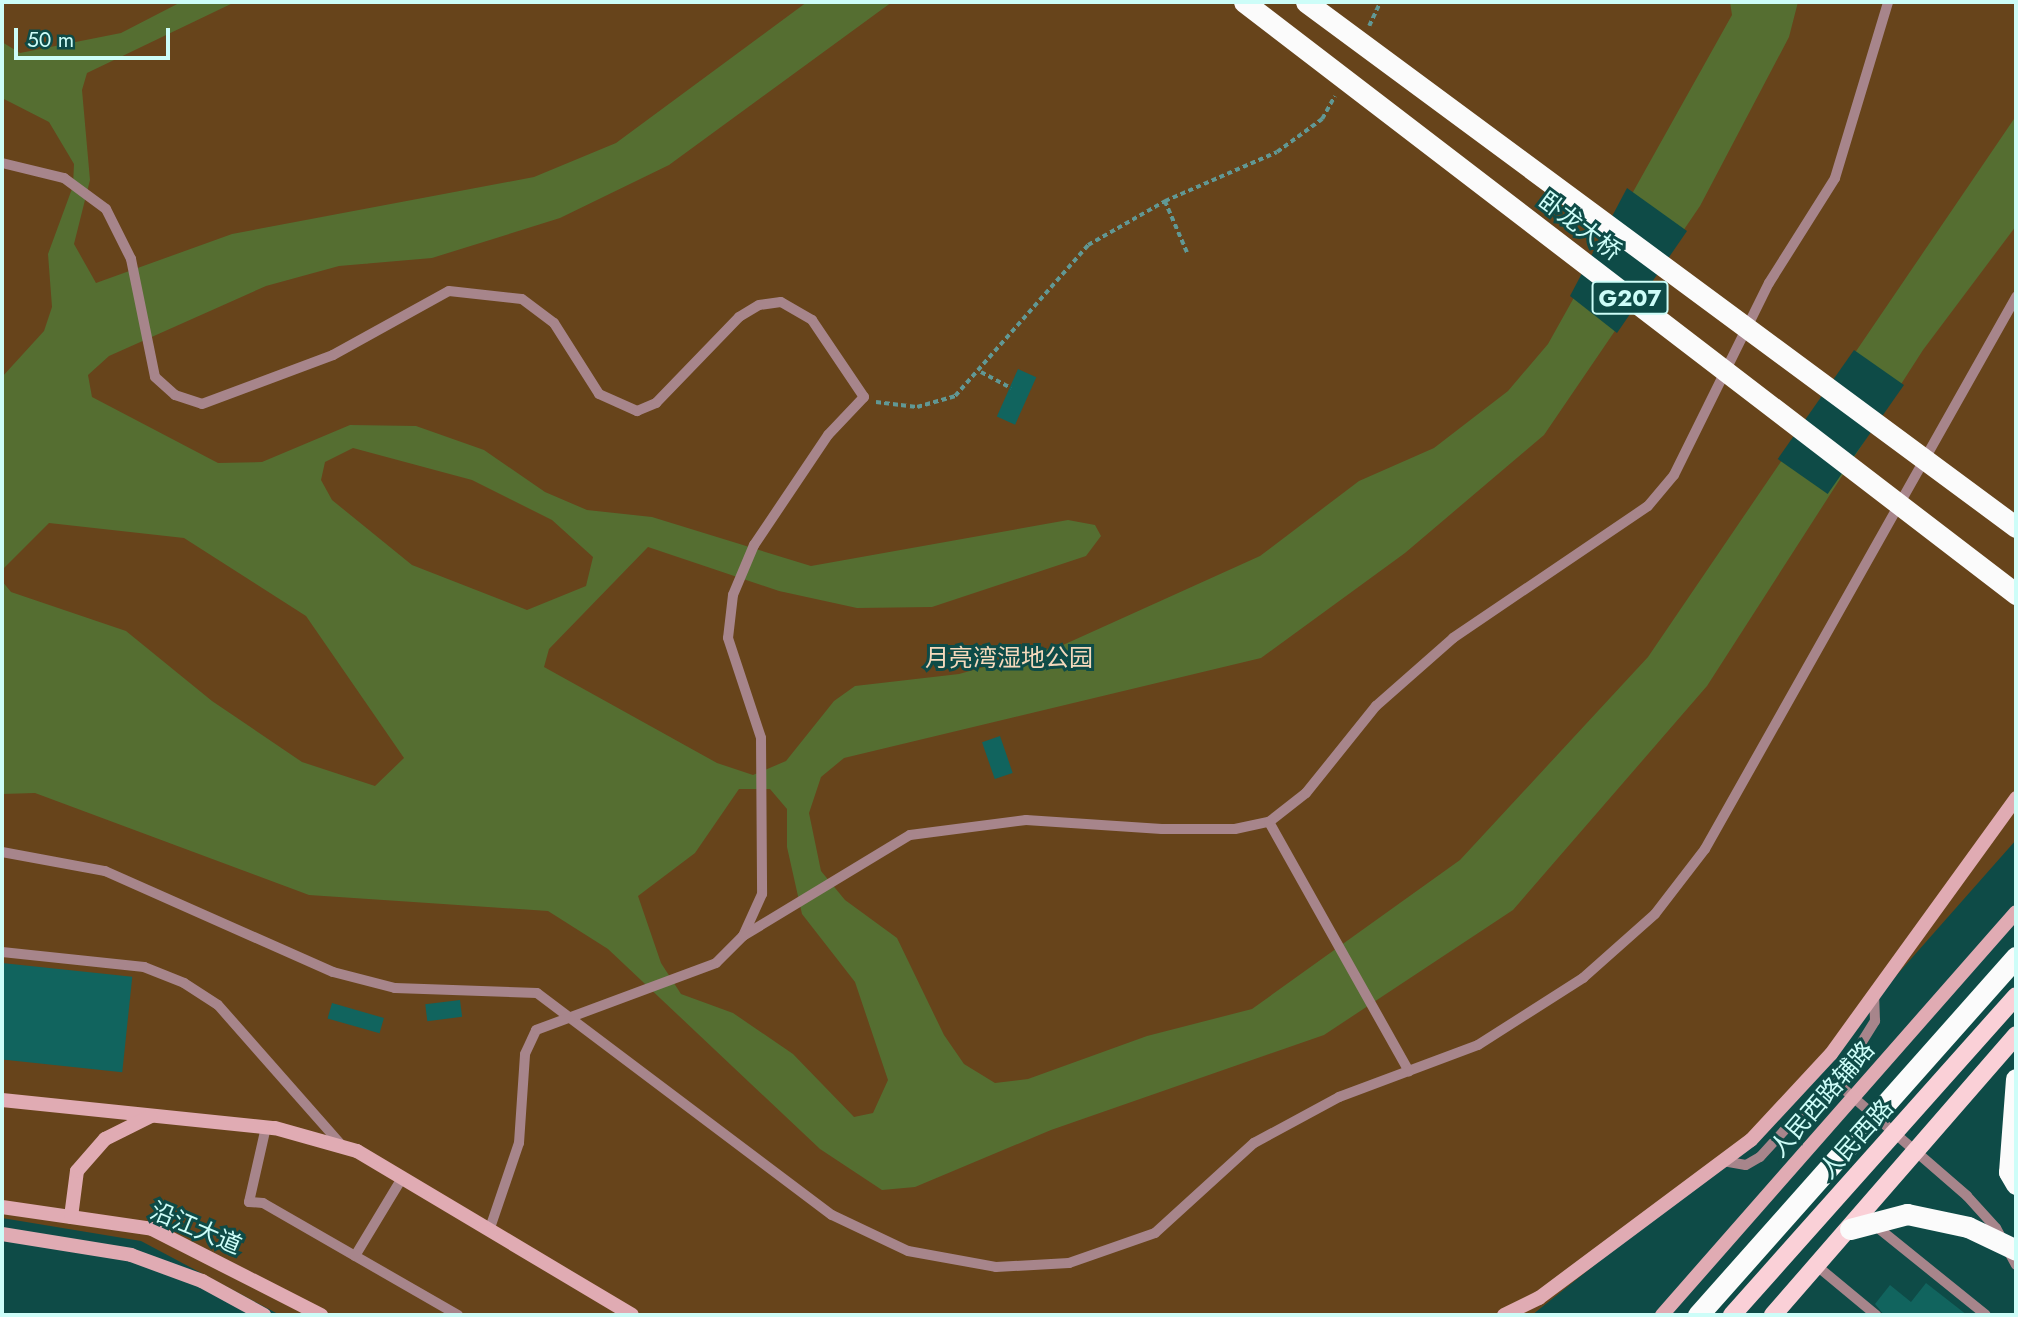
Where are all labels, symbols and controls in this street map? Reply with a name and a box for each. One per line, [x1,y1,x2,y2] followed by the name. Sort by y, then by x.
[18,14,173,58] scale bar
[27,25,74,55] text: 50 m
[1533,186,1627,266] street label: 卧龙大桥
[1592,278,1668,318] road number: G207
[925,644,1093,672] park label: 月亮湾湿地公园
[1764,1035,1880,1163] street label: 人民西路辅路
[1813,1094,1899,1184] street label: 人民西路
[146,1196,246,1260] street label: 沿江大道

